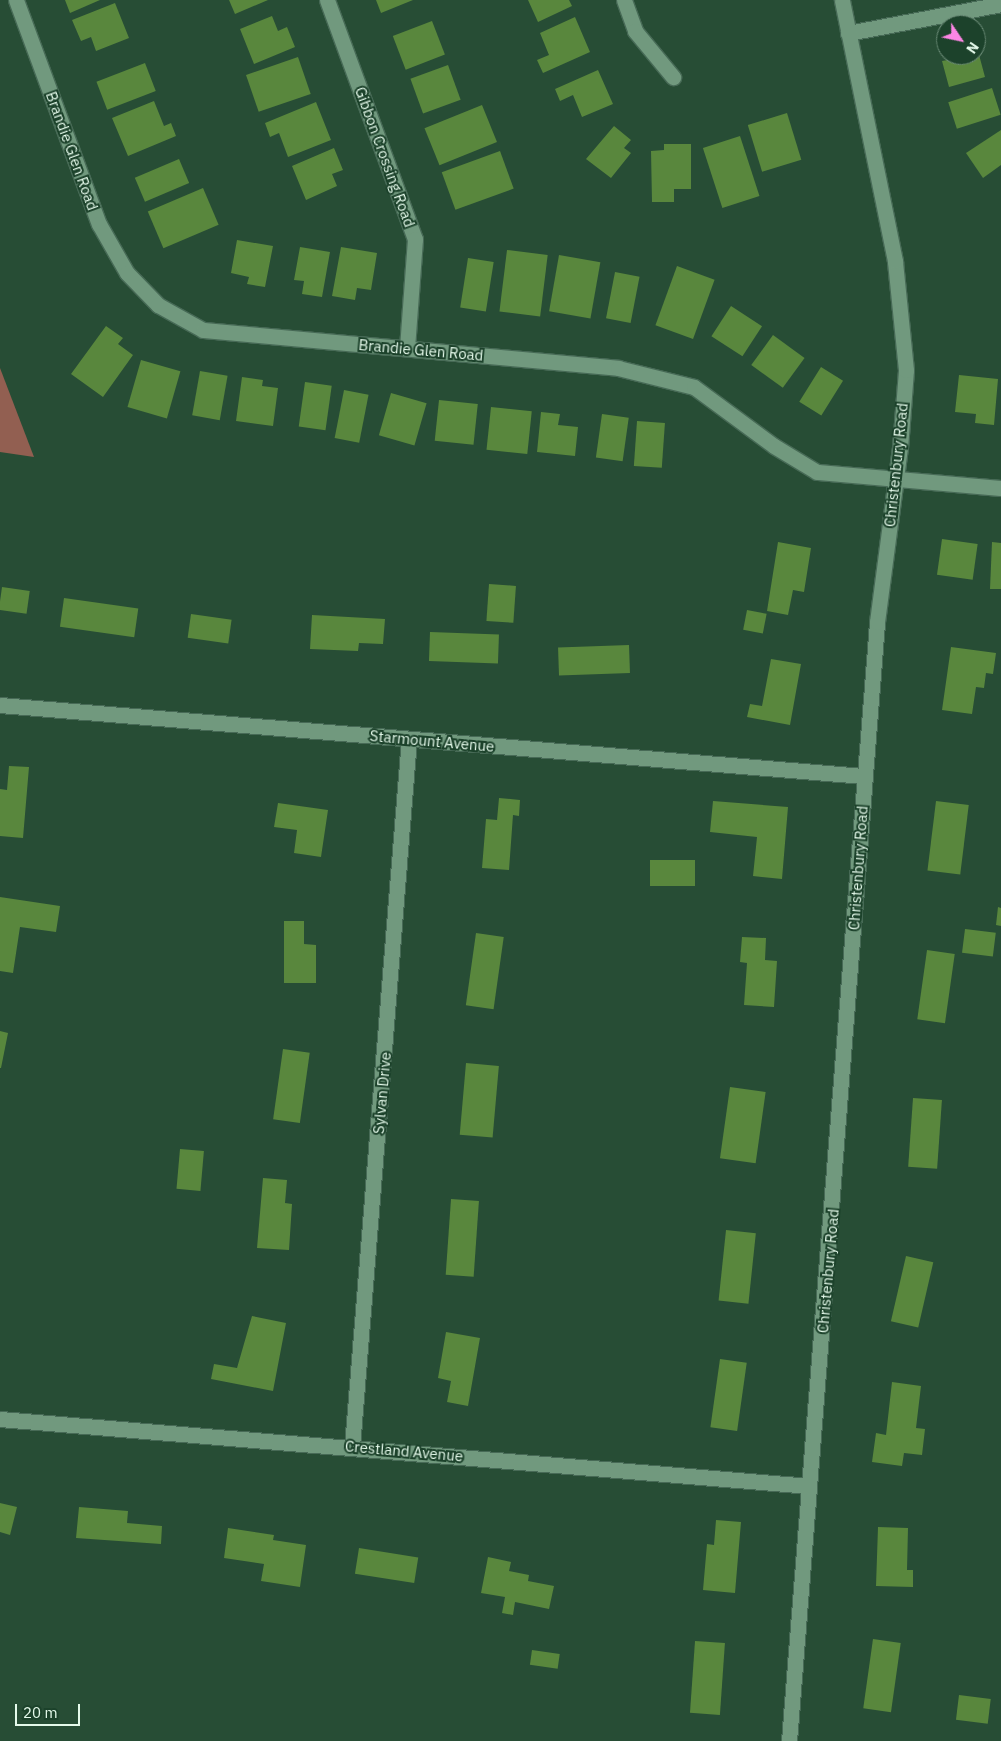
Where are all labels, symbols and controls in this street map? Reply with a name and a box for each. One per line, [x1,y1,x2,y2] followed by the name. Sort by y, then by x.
[936,15,986,65] north arrow
[962,39,983,57] text: N
[351,84,419,230] street label: Gibbon Crossing Road
[42,89,102,213] street label: Brandie Glen Road
[358,336,484,364] street label: Brandie Glen Road
[881,402,911,528] street label: Christenbury Road
[369,727,495,755] street label: Starmount Avenue
[845,805,871,931] street label: Christenbury Road
[369,1051,395,1135] street label: Sylvan Drive
[814,1208,842,1334] street label: Christenbury Road
[344,1437,464,1465] street label: Crestland Avenue
[18,1694,82,1726] scale bar
[23,1703,58,1722] text: 20 m

